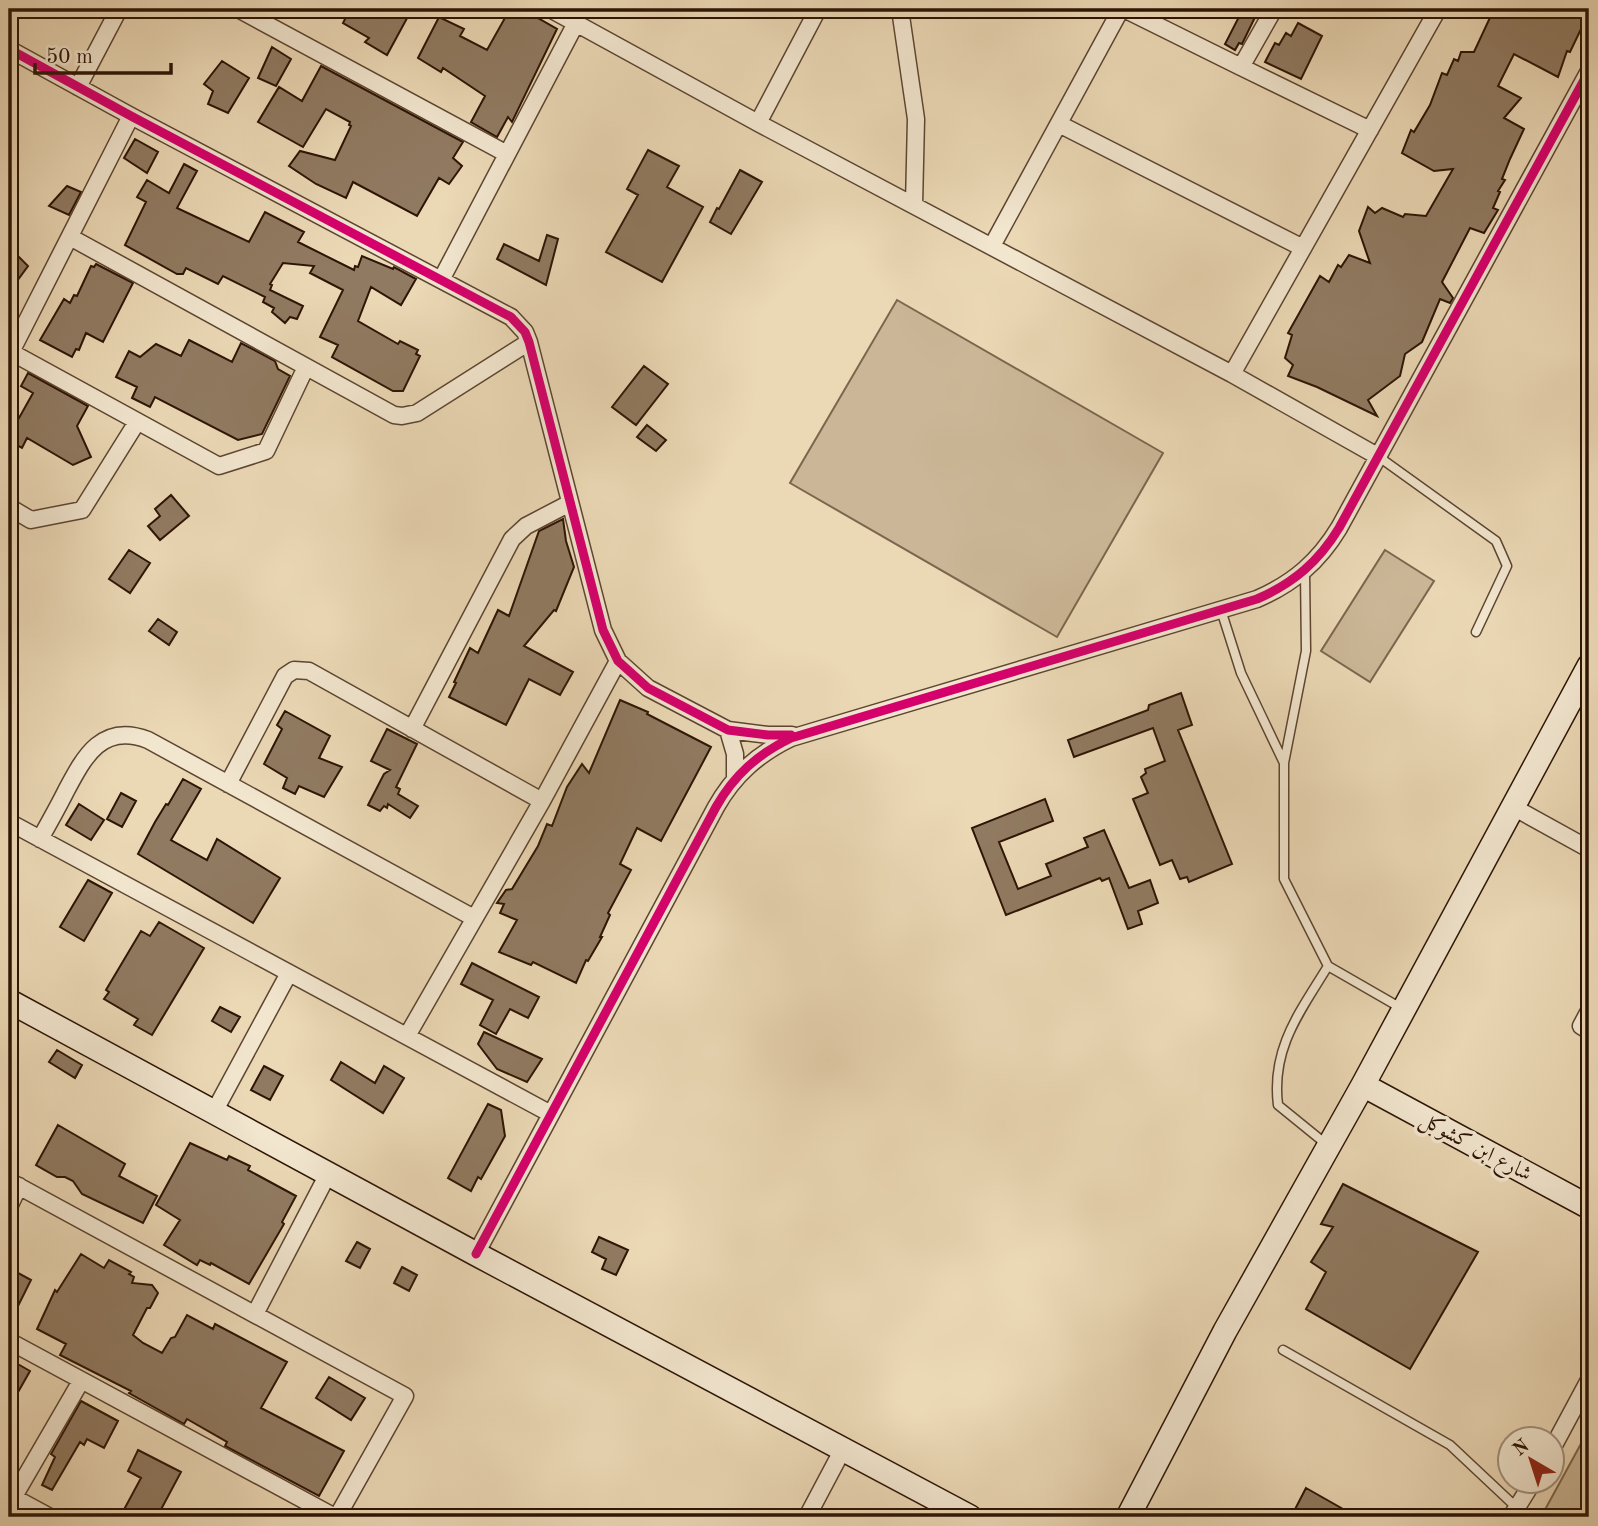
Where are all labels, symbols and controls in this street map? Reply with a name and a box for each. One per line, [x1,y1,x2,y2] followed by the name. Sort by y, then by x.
[35,32,172,76] scale bar
[46,47,93,68] text: 50 m
[1413,1108,1535,1191] street label: شارع ابن كشوكل
[1496,1424,1566,1494] north arrow
[1510,1436,1534,1461] text: N

